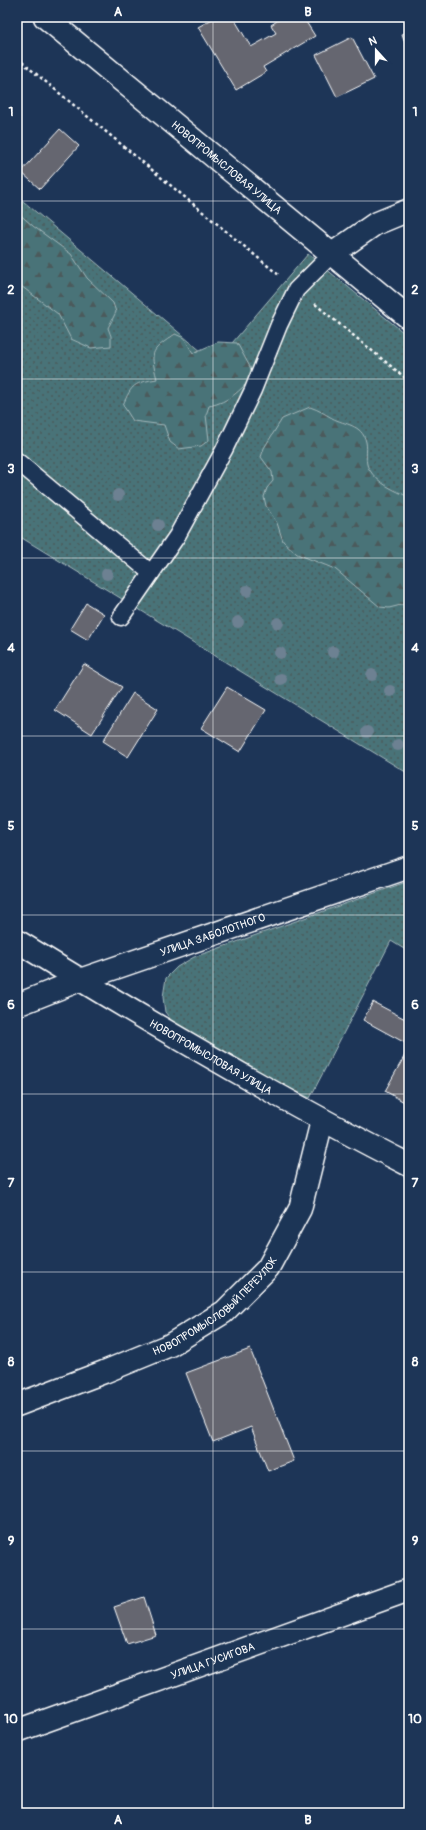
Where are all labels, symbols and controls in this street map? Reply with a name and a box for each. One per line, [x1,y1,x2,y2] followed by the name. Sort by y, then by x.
[114,4,123,20] text: A
[304,4,312,20] text: B
[356,30,396,70] north arrow
[367,34,379,49] text: N
[8,104,14,120] text: 1
[412,104,418,120] text: 1
[169,118,284,217] street label: НОВОПРОМЫСЛОВАЯ УЛИЦА
[7,282,15,298] text: 2
[411,282,419,298] text: 2
[7,461,15,477] text: 3
[411,461,419,477] text: 3
[7,640,15,656] text: 4
[411,640,419,656] text: 4
[7,818,15,834] text: 5
[411,818,419,834] text: 5
[158,911,267,959] street label: УЛИЦА ЗАБОЛОТНОГО
[7,997,15,1013] text: 6
[411,997,419,1013] text: 6
[147,1017,274,1098] street label: НОВОПРОМЫСЛОВАЯ УЛИЦА
[8,1175,15,1191] text: 7
[412,1175,419,1191] text: 7
[151,1255,280,1358] street label: НОВОПРОМЫСЛОВЫЙ ПЕРЕУЛОК
[8,1354,15,1370] text: 8
[412,1354,419,1370] text: 8
[8,1533,15,1549] text: 9
[412,1533,419,1549] text: 9
[169,1640,257,1682] street label: УЛИЦА ГУСИГОВА
[4,1711,18,1727] text: 10
[408,1711,422,1727] text: 10
[114,1812,123,1828] text: A
[304,1812,312,1828] text: B

